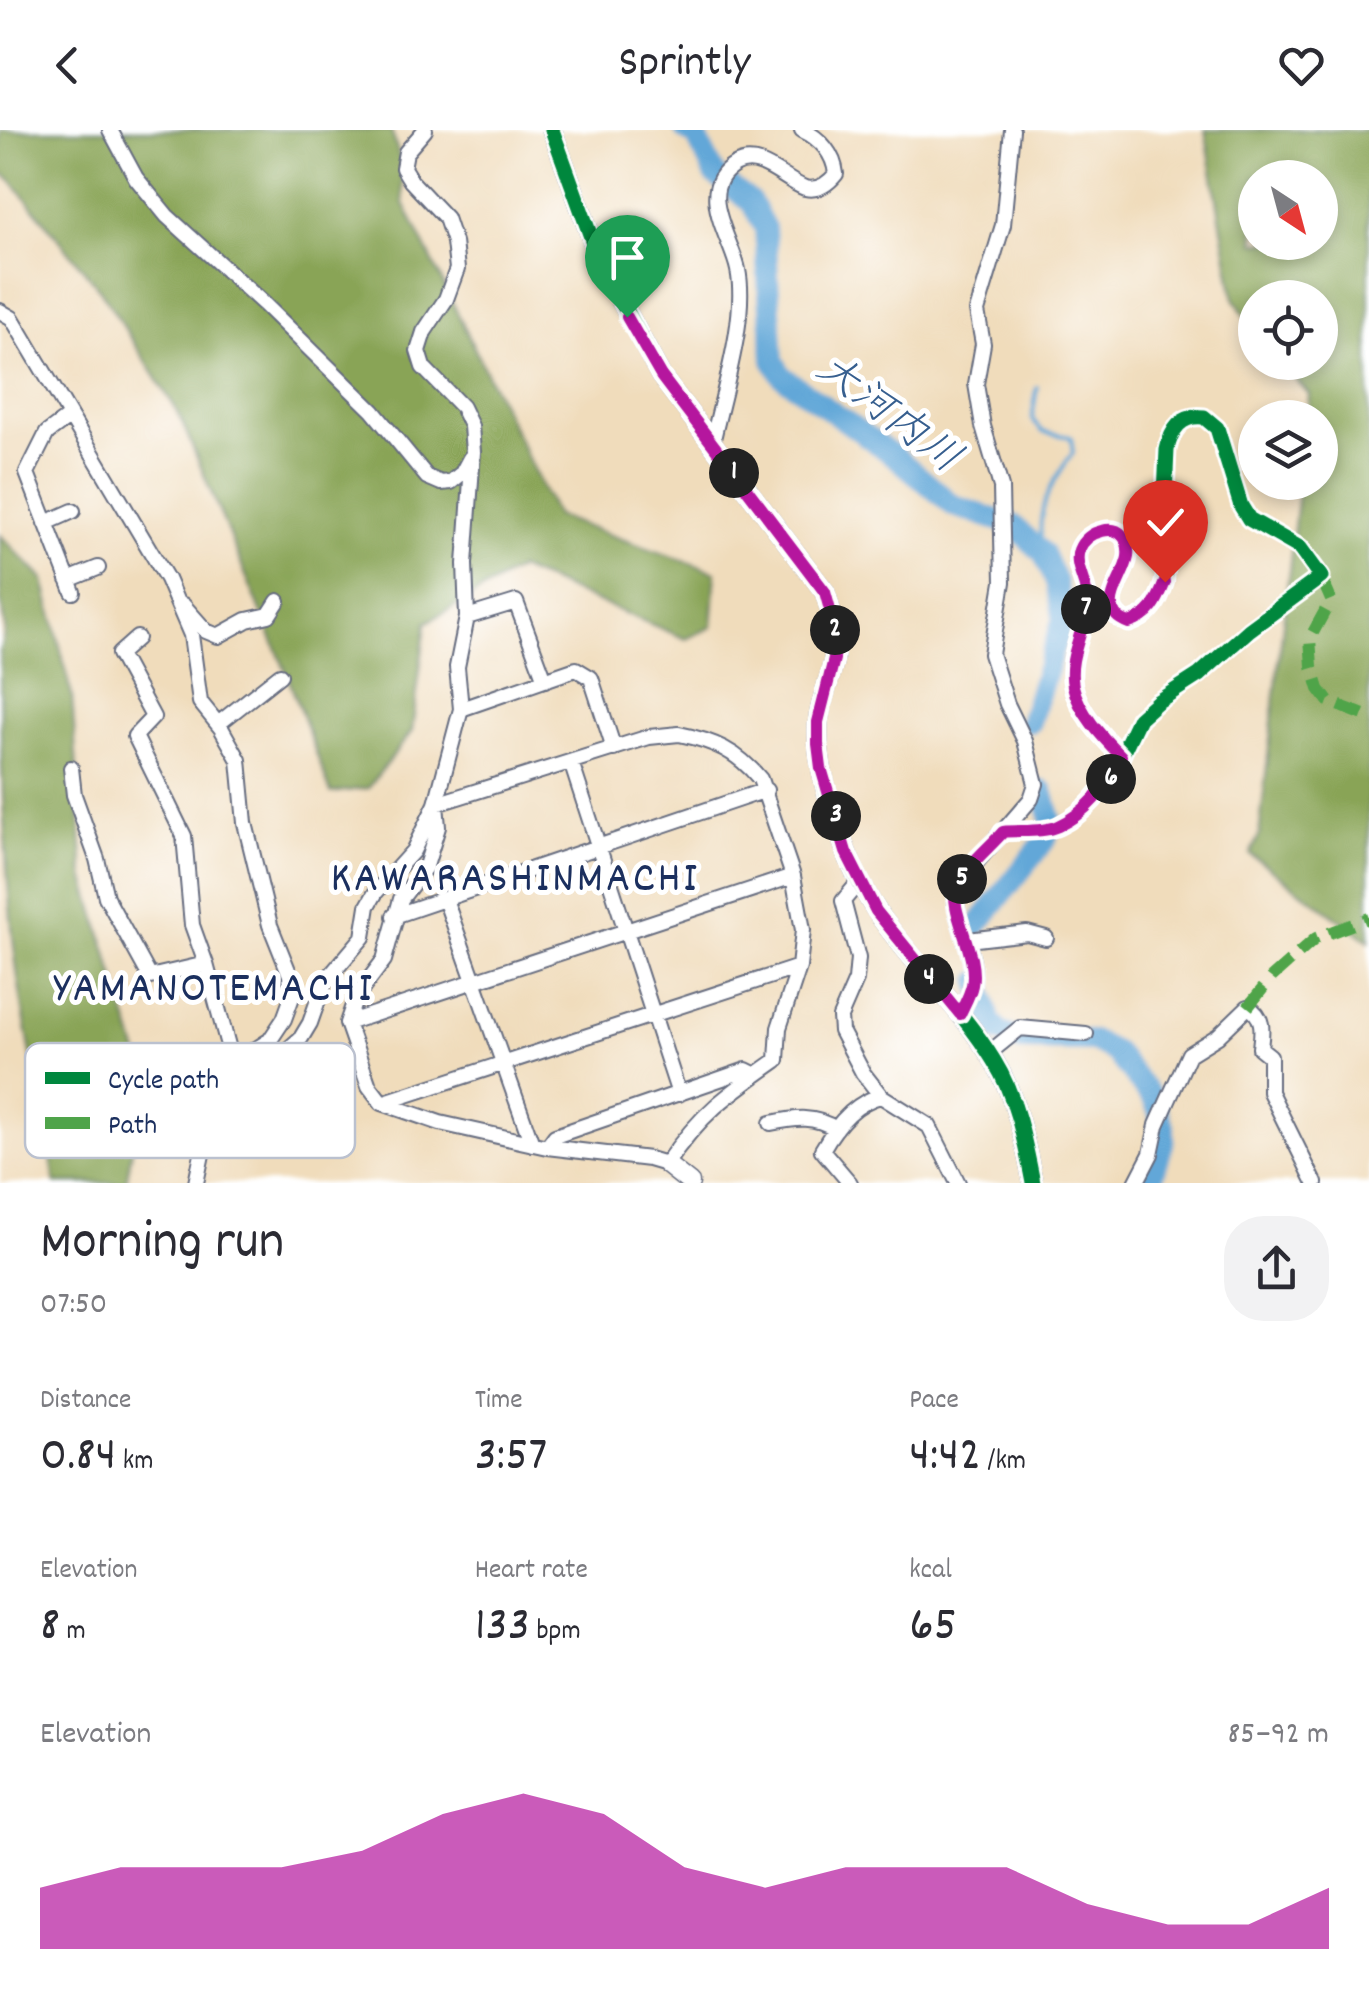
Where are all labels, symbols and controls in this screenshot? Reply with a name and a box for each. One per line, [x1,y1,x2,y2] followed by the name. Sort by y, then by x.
[619,33,750,97] text: Sprintly
[40,38,95,93] icon: back
[1274,38,1329,93] icon: heart
[1238,160,1338,260] north arrow
[1238,160,1338,500] map controls
[585,215,670,318] pin
[600,230,655,285] icon: arrive
[1238,280,1338,380] button: locate
[802,342,972,491] water label: 大河内川
[1238,400,1338,500] button: layers
[709,448,759,498] pin: 1
[731,453,737,493] text: 1
[1123,480,1208,583] pin
[1138,495,1193,550] icon: check
[1061,584,1111,634] pin: 7
[1081,589,1091,629] text: 7
[810,605,860,655] pin: 2
[829,610,841,650] text: 2
[1086,754,1136,804] pin: 6
[1104,759,1118,799] text: 6
[811,791,861,841] pin: 3
[830,796,842,836] text: 3
[331,849,699,913] district label: KAWARASHINMACHI
[937,854,987,904] pin: 5
[956,859,968,899] text: 5
[904,954,954,1004] pin: 4
[53,959,375,1023] district label: YAMANOTEMACHI
[923,959,935,999] text: 4
[25,1043,355,1158] legend
[108,1063,219,1103] text: Cycle path
[108,1108,157,1148] text: Path
[40,1206,284,1285] text: Morning run
[1224,1216,1329,1321] button: share
[40,1283,107,1329] text: 07:50
[40,1382,131,1422] text: Distance
[475,1382,523,1422] text: Time
[909,1382,959,1422] text: Pace
[40,1422,116,1494] text: 0.84
[475,1422,547,1494] text: 3:57
[909,1422,981,1494] text: 4:42
[116,1443,154,1483] text: km
[981,1443,1026,1483] text: /km
[40,1552,137,1592] text: Elevation
[475,1552,588,1592] text: Heart rate
[909,1552,952,1592] text: kcal
[40,1592,60,1664] text: 8
[475,1592,530,1664] text: 133
[909,1592,957,1664] text: 65
[60,1613,86,1653] text: m
[530,1613,581,1653] text: bpm
[40,1713,151,1759] text: Elevation
[1228,1713,1329,1759] text: 85–92 m

